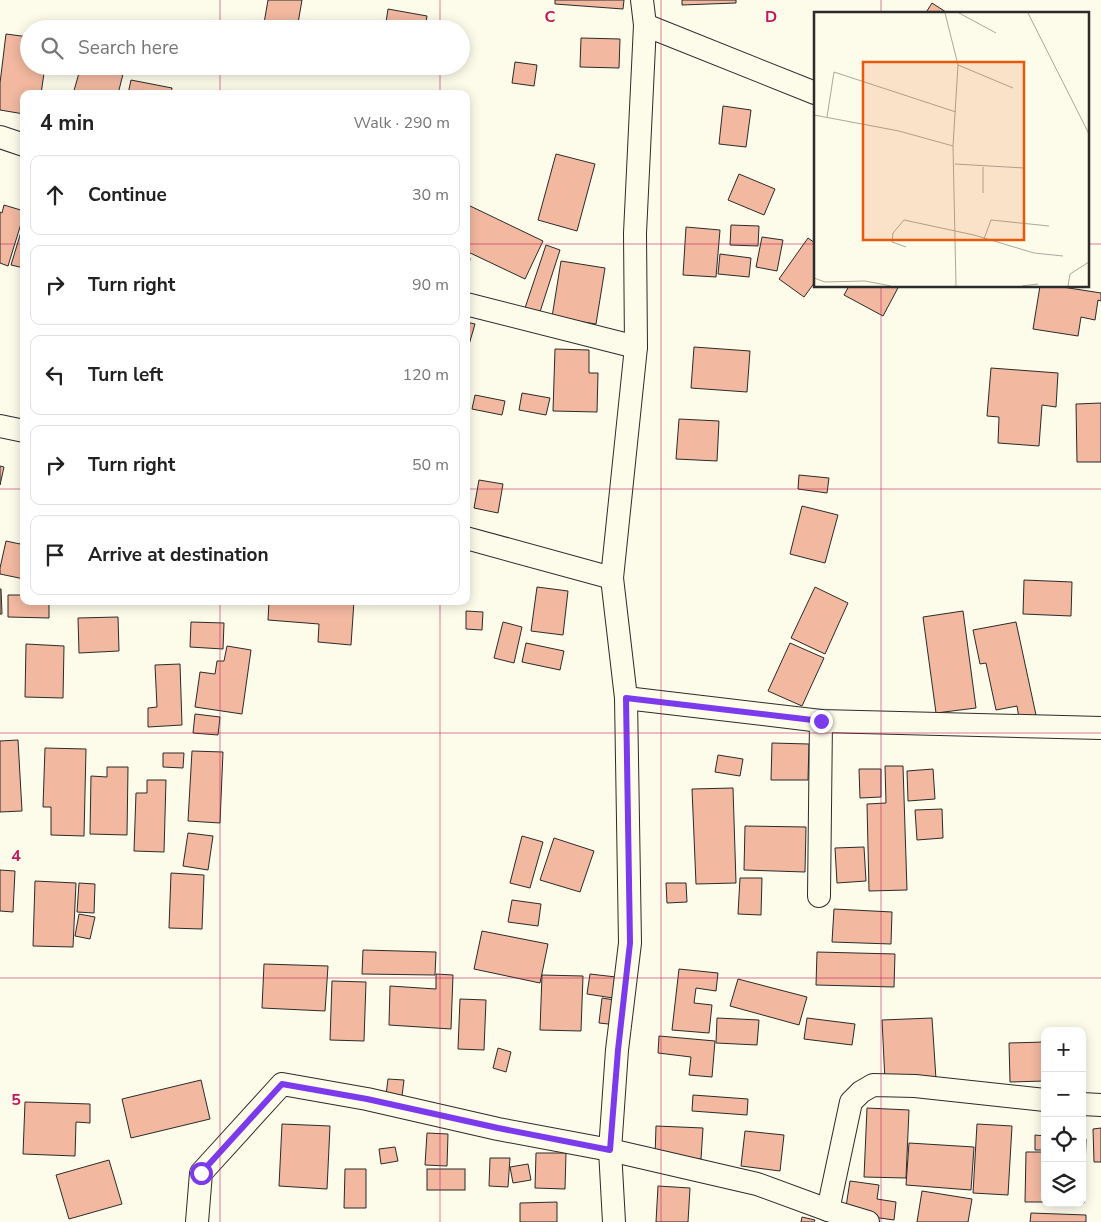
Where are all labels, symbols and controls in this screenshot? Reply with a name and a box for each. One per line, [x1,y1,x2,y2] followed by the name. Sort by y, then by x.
[545,6,556,28] text: C
[765,6,777,28] text: D
[814,12,1088,288] inset map
[20,20,470,75] search box
[38,34,66,62] icon: search
[78,35,179,61] text: Search here
[40,109,94,137] text: 4 min
[354,112,450,134] text: Walk · 290 m
[41,181,69,209] icon: ahead
[88,182,167,208] text: Continue
[412,184,449,206] text: 30 m
[41,271,69,299] icon: right
[88,272,175,298] text: Turn right
[412,274,449,296] text: 90 m
[41,361,69,389] icon: left
[88,362,163,388] text: Turn left
[402,364,449,386] text: 120 m
[41,451,69,479] icon: right
[88,452,175,478] text: Turn right
[412,454,449,476] text: 50 m
[41,541,69,569] icon: arrive
[88,542,269,568] text: Arrive at destination
[810,710,833,733] route end
[11,845,21,867] text: 4
[1041,1027,1086,1207] map controls
[1041,1027,1086,1072] button: +
[1041,1072,1086,1117] button: −
[11,1089,21,1111] text: 5
[1041,1117,1086,1162] button: locate
[190,1162,213,1185] route start
[1041,1162,1086,1207] button: layers

